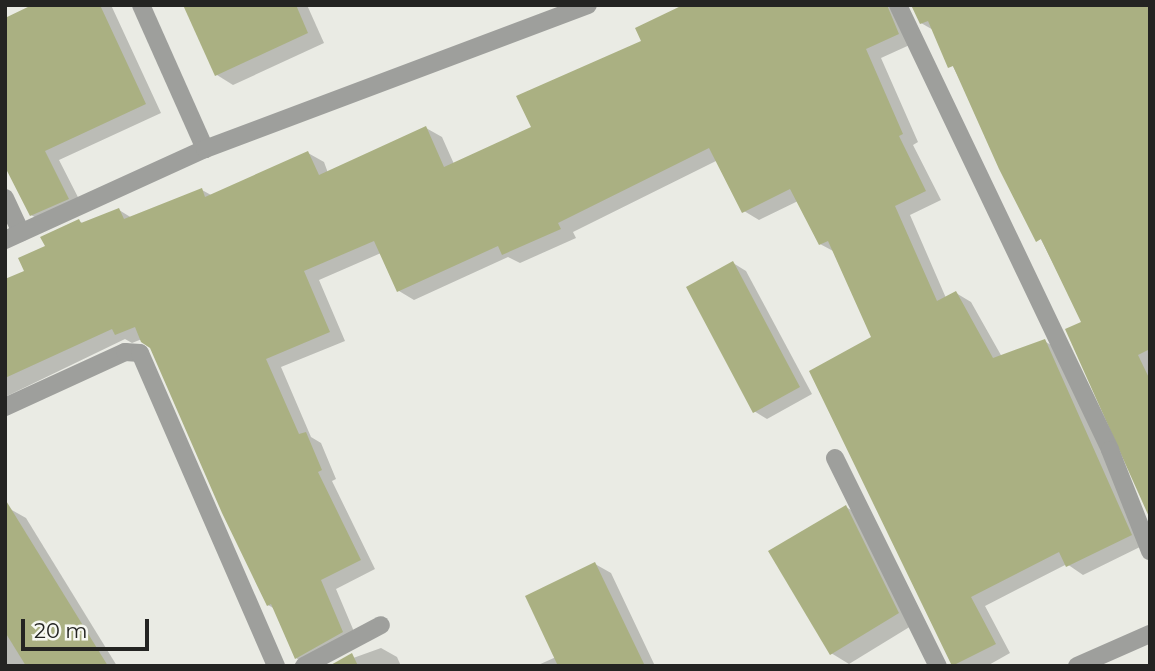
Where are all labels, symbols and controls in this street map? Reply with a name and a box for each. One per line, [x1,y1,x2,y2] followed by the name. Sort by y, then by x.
[24,604,152,648] scale bar
[34,618,88,643] text: 20 m

